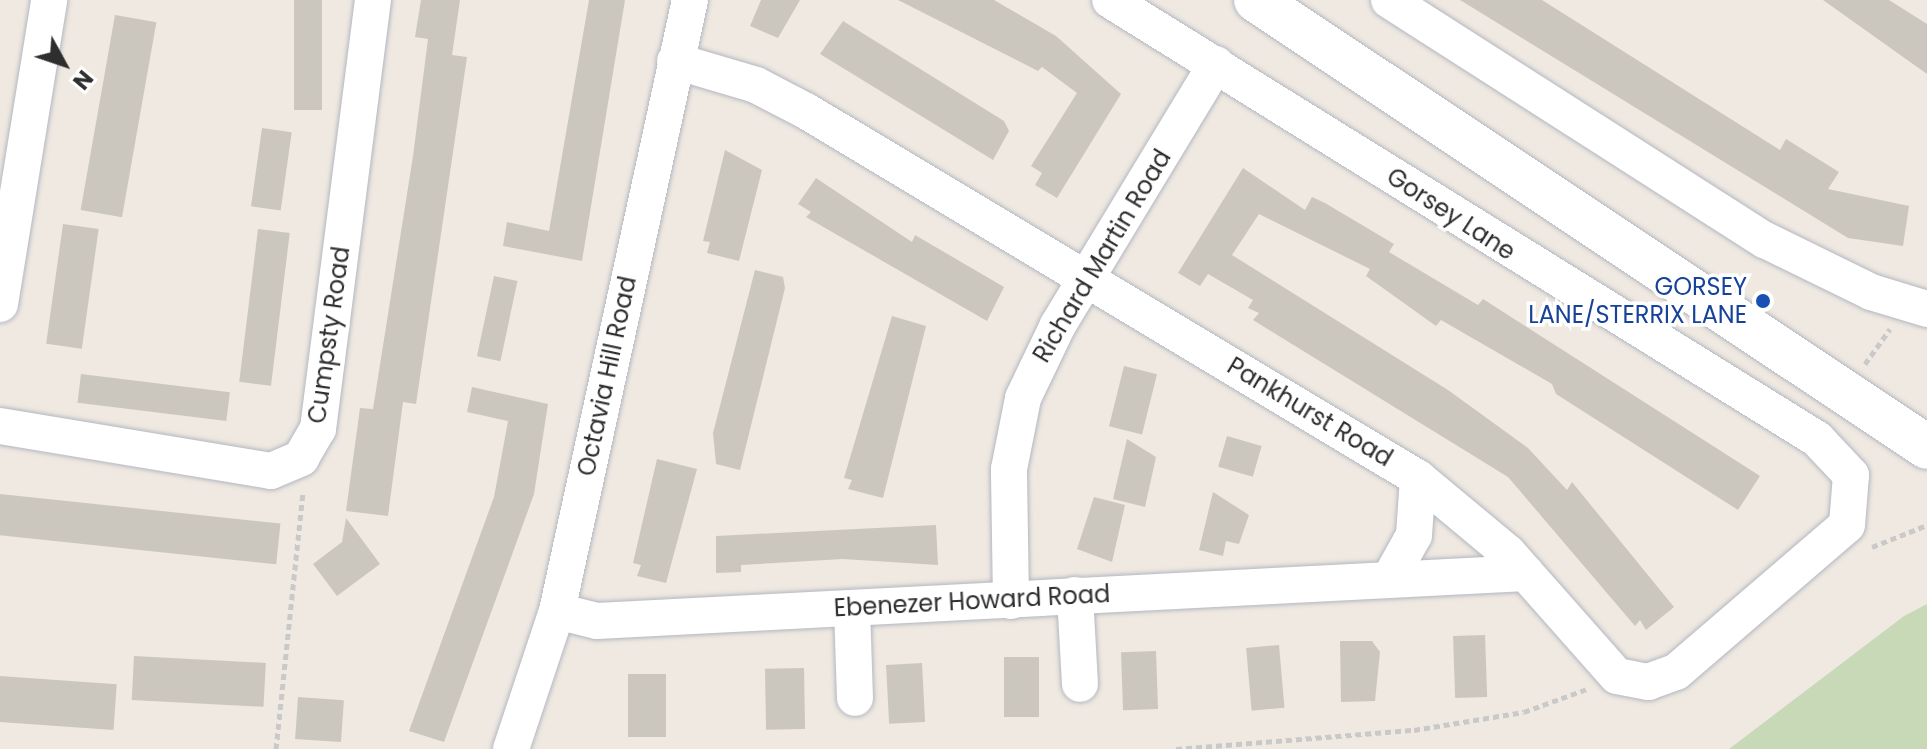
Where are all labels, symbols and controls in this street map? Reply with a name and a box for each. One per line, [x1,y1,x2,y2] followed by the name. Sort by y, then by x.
[24,24,104,104] north arrow
[66,63,100,96] text: N
[1027,144,1177,368] street label: Richard Martin Road
[1381,162,1521,266] street label: Gorsey Lane
[302,245,356,425] street label: Cumpsty Road
[572,273,642,479] street label: Octavia Hill Road
[1528,273,1747,329] place label: GORSEY LANE/STERRIX LANE
[1754,292,1772,310] marker: GORSEY LANE/STERRIX LANE
[1222,351,1398,473] street label: Pankhurst Road
[833,579,1111,623] street label: Ebenezer Howard Road

